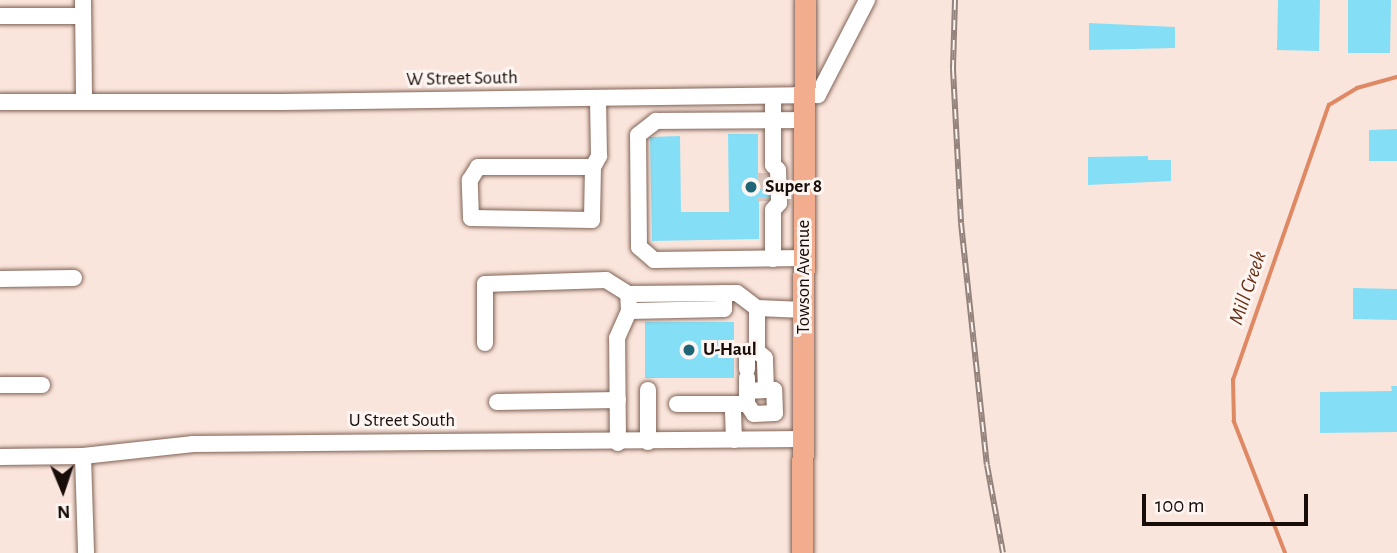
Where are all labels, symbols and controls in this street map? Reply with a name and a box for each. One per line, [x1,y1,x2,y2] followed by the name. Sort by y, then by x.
[406,67,518,91] street label: W Street South
[765,176,822,198] place label: Super 8
[743,179,759,195] marker: Super 8
[793,220,815,334] street label: Towson Avenue
[1224,248,1272,328] water label: Mill Creek
[703,339,757,361] place label: U-Haul
[681,342,697,358] marker: U-Haul
[349,410,455,432] street label: U Street South
[28,455,98,525] north arrow
[1145,480,1311,524] scale bar
[1155,495,1205,516] text: 100 m
[57,502,71,521] text: N

